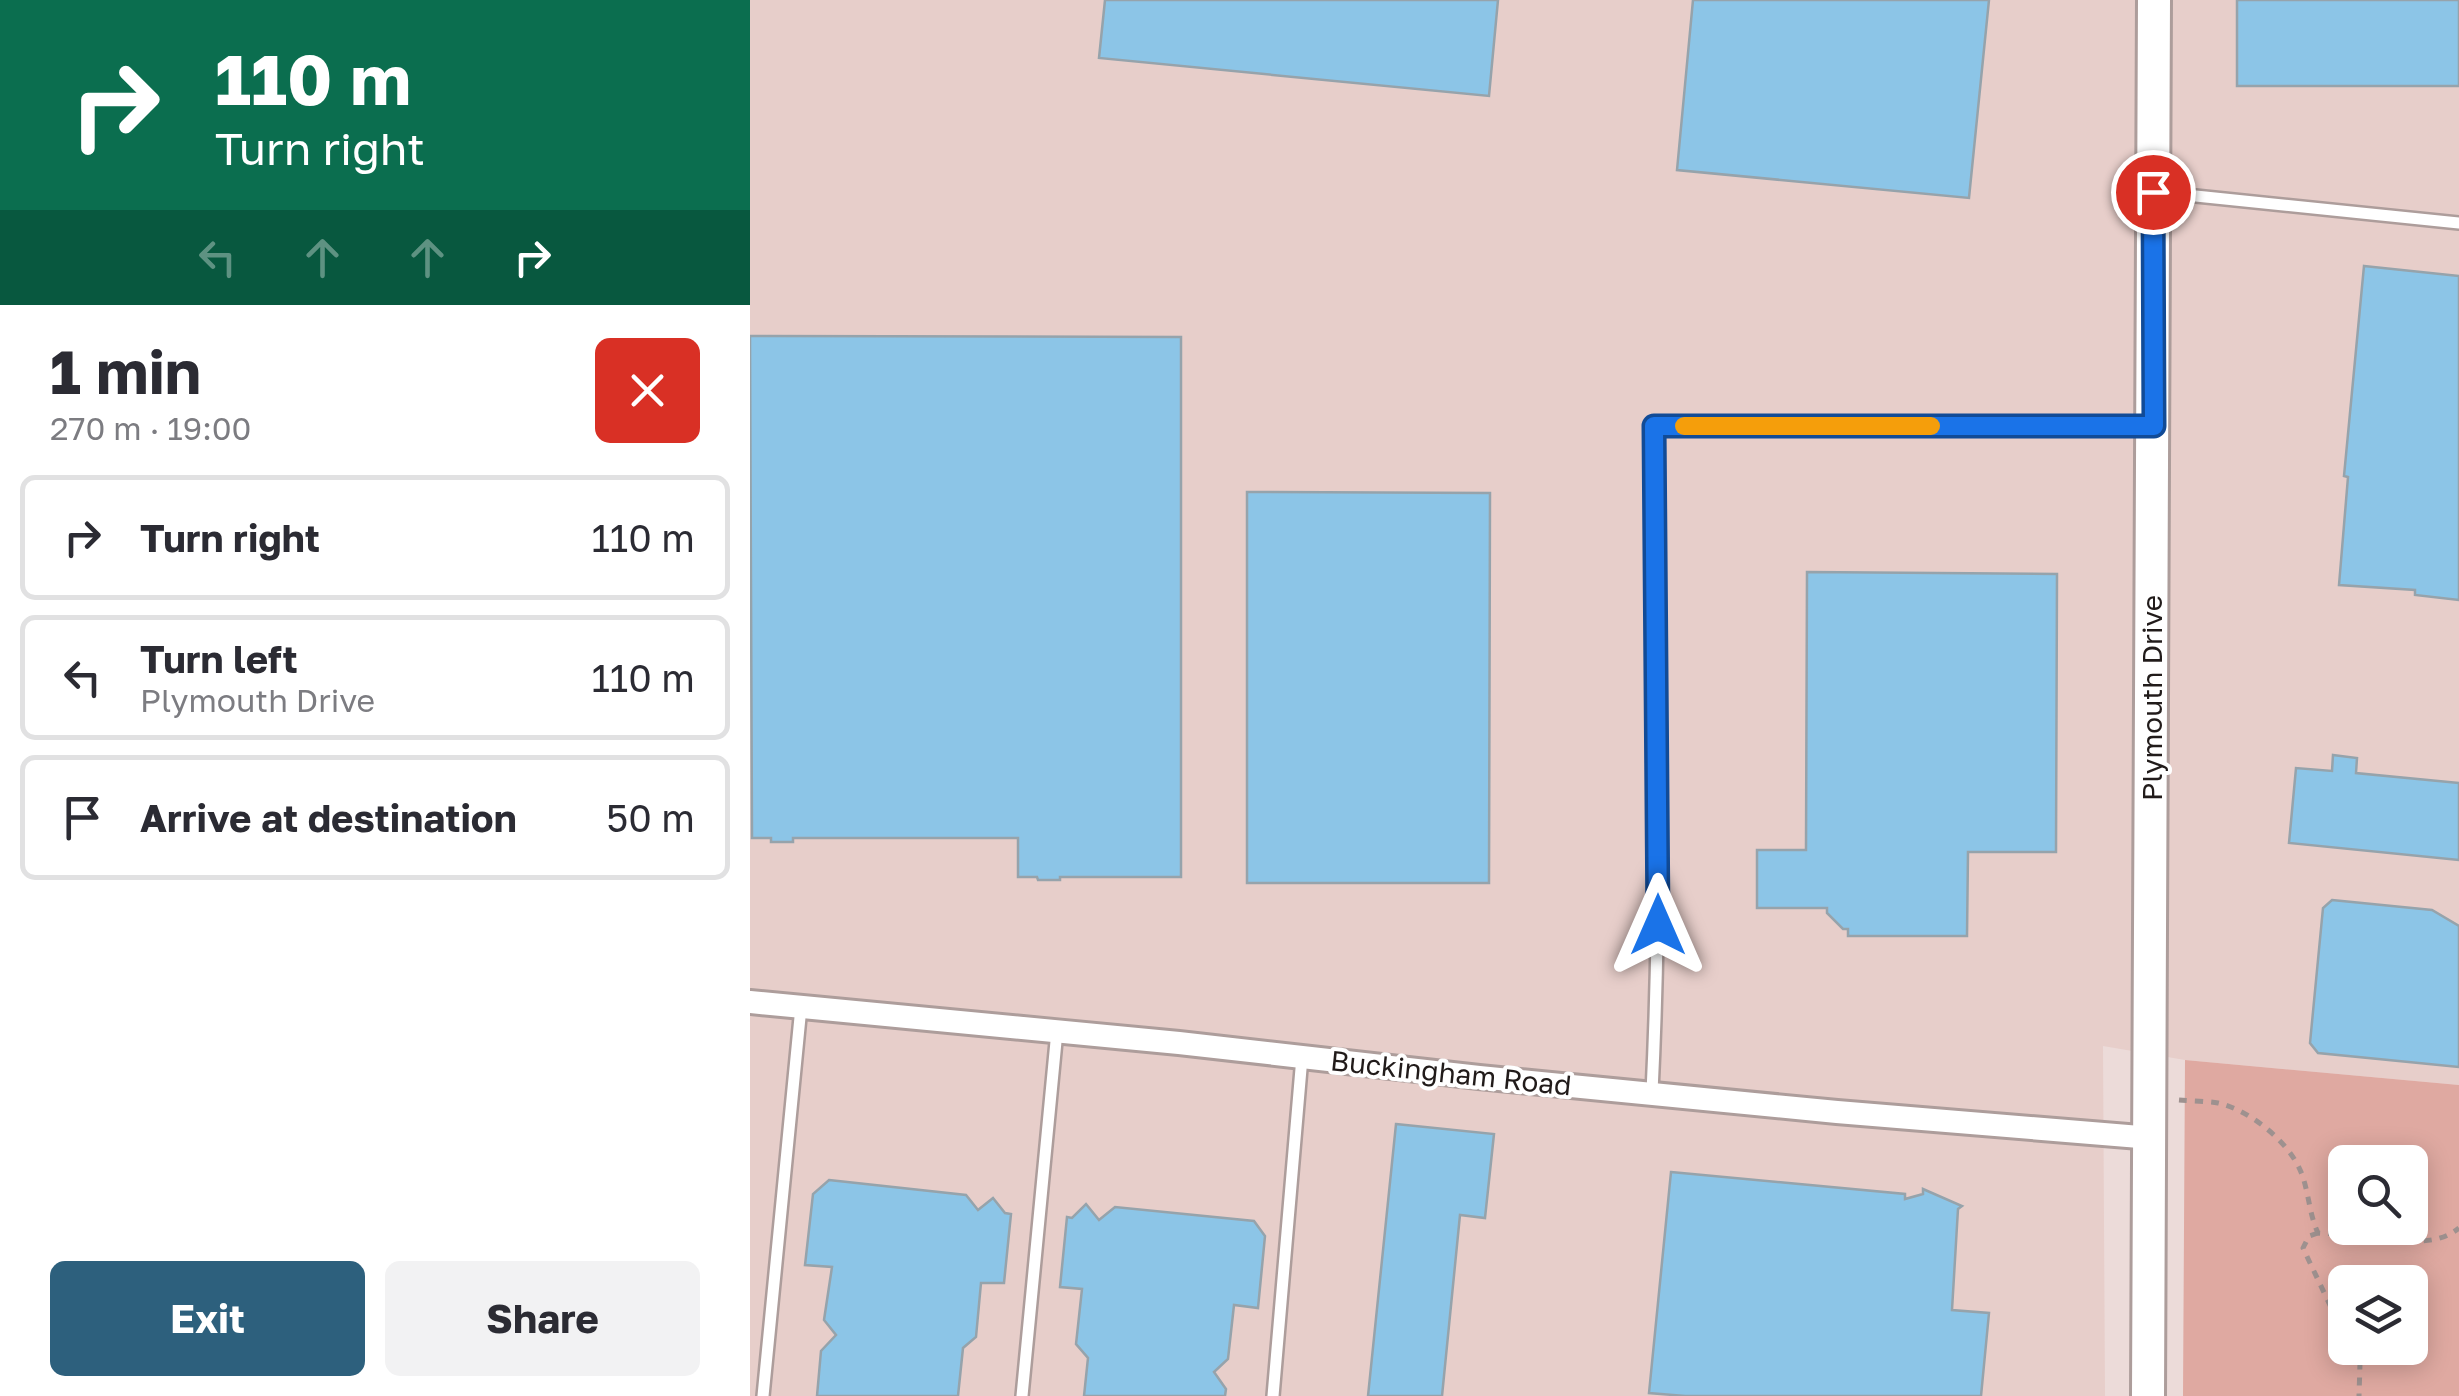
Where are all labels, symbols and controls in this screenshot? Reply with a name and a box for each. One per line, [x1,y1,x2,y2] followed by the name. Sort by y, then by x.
[215,36,411,120] text: 110 m
[50,40,180,170] icon: right
[215,121,425,175] text: Turn right
[2111,150,2196,235] pin
[2126,165,2181,220] icon: arrive
[190,230,245,285] icon: left
[295,230,350,285] icon: ahead
[400,230,455,285] icon: ahead
[505,230,560,285] icon: right
[50,335,201,407] text: 1 min
[595,338,700,443] button: close
[50,409,251,447] text: 270 m · 19:00
[55,510,110,565] icon: right
[140,515,320,560] text: Turn right
[591,515,695,560] text: 110 m
[2135,595,2168,801] street label: Plymouth Drive
[140,636,298,681] text: Turn left
[55,650,110,705] icon: left
[591,655,695,700] text: 110 m
[140,681,375,719] text: Plymouth Drive
[55,790,110,845] icon: arrive
[140,795,517,840] text: Arrive at destination
[606,795,695,840] text: 50 m
[1606,873,1710,977] position arrow
[1329,1043,1573,1102] street label: Buckingham Road
[2328,1145,2428,1365] map controls
[2328,1145,2428,1245] button: search
[50,1261,365,1376] button: Exit
[385,1261,700,1376] button: Share
[2328,1265,2428,1365] button: layers

